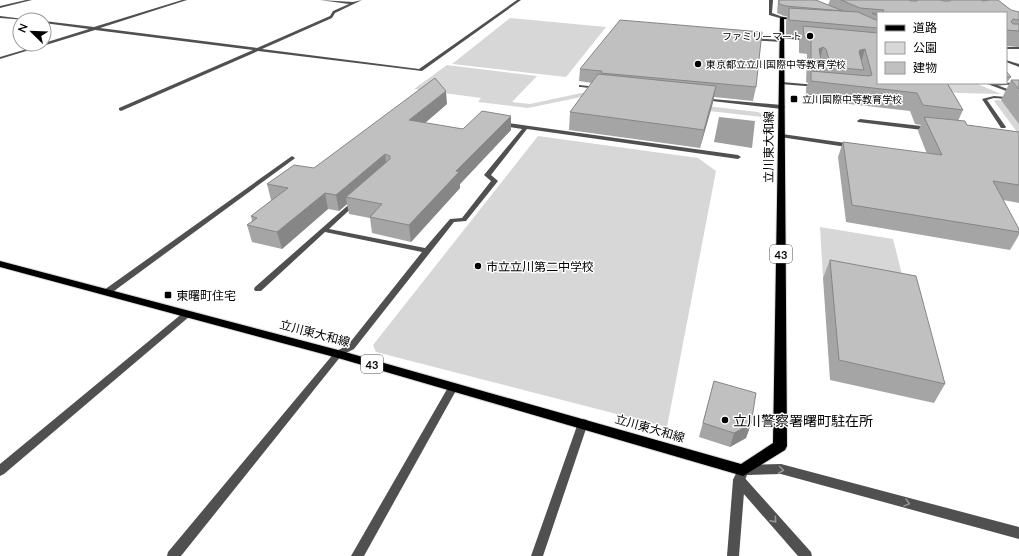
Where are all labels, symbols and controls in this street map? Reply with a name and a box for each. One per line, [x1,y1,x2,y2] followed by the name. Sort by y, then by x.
[12,12,52,52] north arrow
[877,12,1007,84] legend
[913,20,937,35] text: 道路
[15,21,30,34] text: N
[722,30,802,42] place label: ファミリーマート
[805,31,815,41] marker: ファミリーマート
[913,40,937,55] text: 公園
[706,58,846,70] place label: 東京都立立川国際中等教育学校
[693,59,703,69] marker: 東京都立立川国際中等教育学校
[913,60,937,75] text: 建物
[802,93,902,105] place label: 立川国際中等教育学校
[789,94,799,104] marker: 立川国際中等教育学校
[761,111,776,183] street label: 立川東大和線
[770,245,792,263] road number: 43
[486,259,594,274] place label: 市立立川第二中学校
[473,261,483,271] marker: 市立立川第二中学校
[176,288,236,303] place label: 東曙町住宅
[163,290,173,300] marker: 東曙町住宅
[278,316,352,350] street label: 立川東大和線
[361,355,383,373] road number: 43
[613,411,687,445] street label: 立川東大和線
[733,412,873,429] place label: 立川警察署曙町駐在所
[720,415,730,425] marker: 立川警察署曙町駐在所
[778,465,784,474] one-way arrow
[904,498,910,506] one-way arrow
[770,515,777,522] one-way arrow

